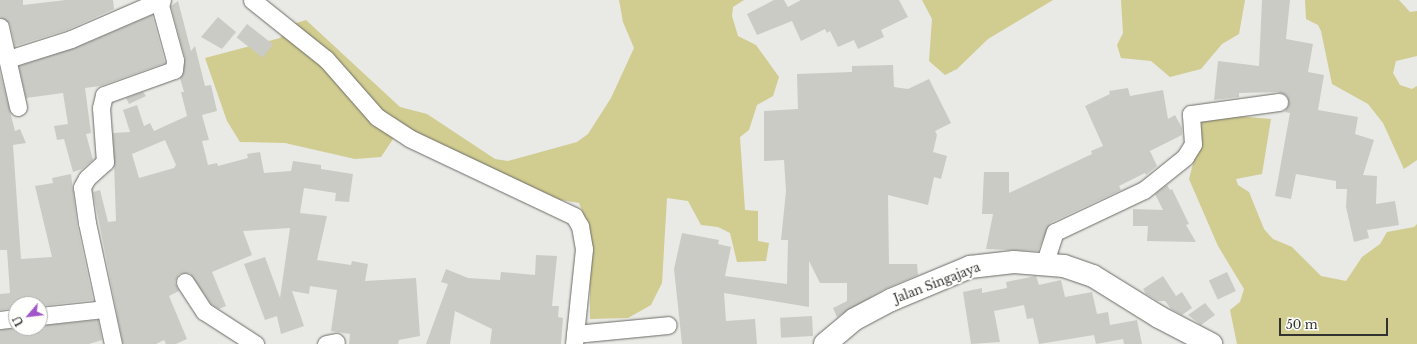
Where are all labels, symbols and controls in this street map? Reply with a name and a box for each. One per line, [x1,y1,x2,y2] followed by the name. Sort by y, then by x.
[892,260,982,306] street label: Jalan Singajaya
[8,296,48,336] north arrow
[1281,310,1390,336] scale bar
[10,314,27,329] text: U
[1286,317,1318,332] text: 50 m

